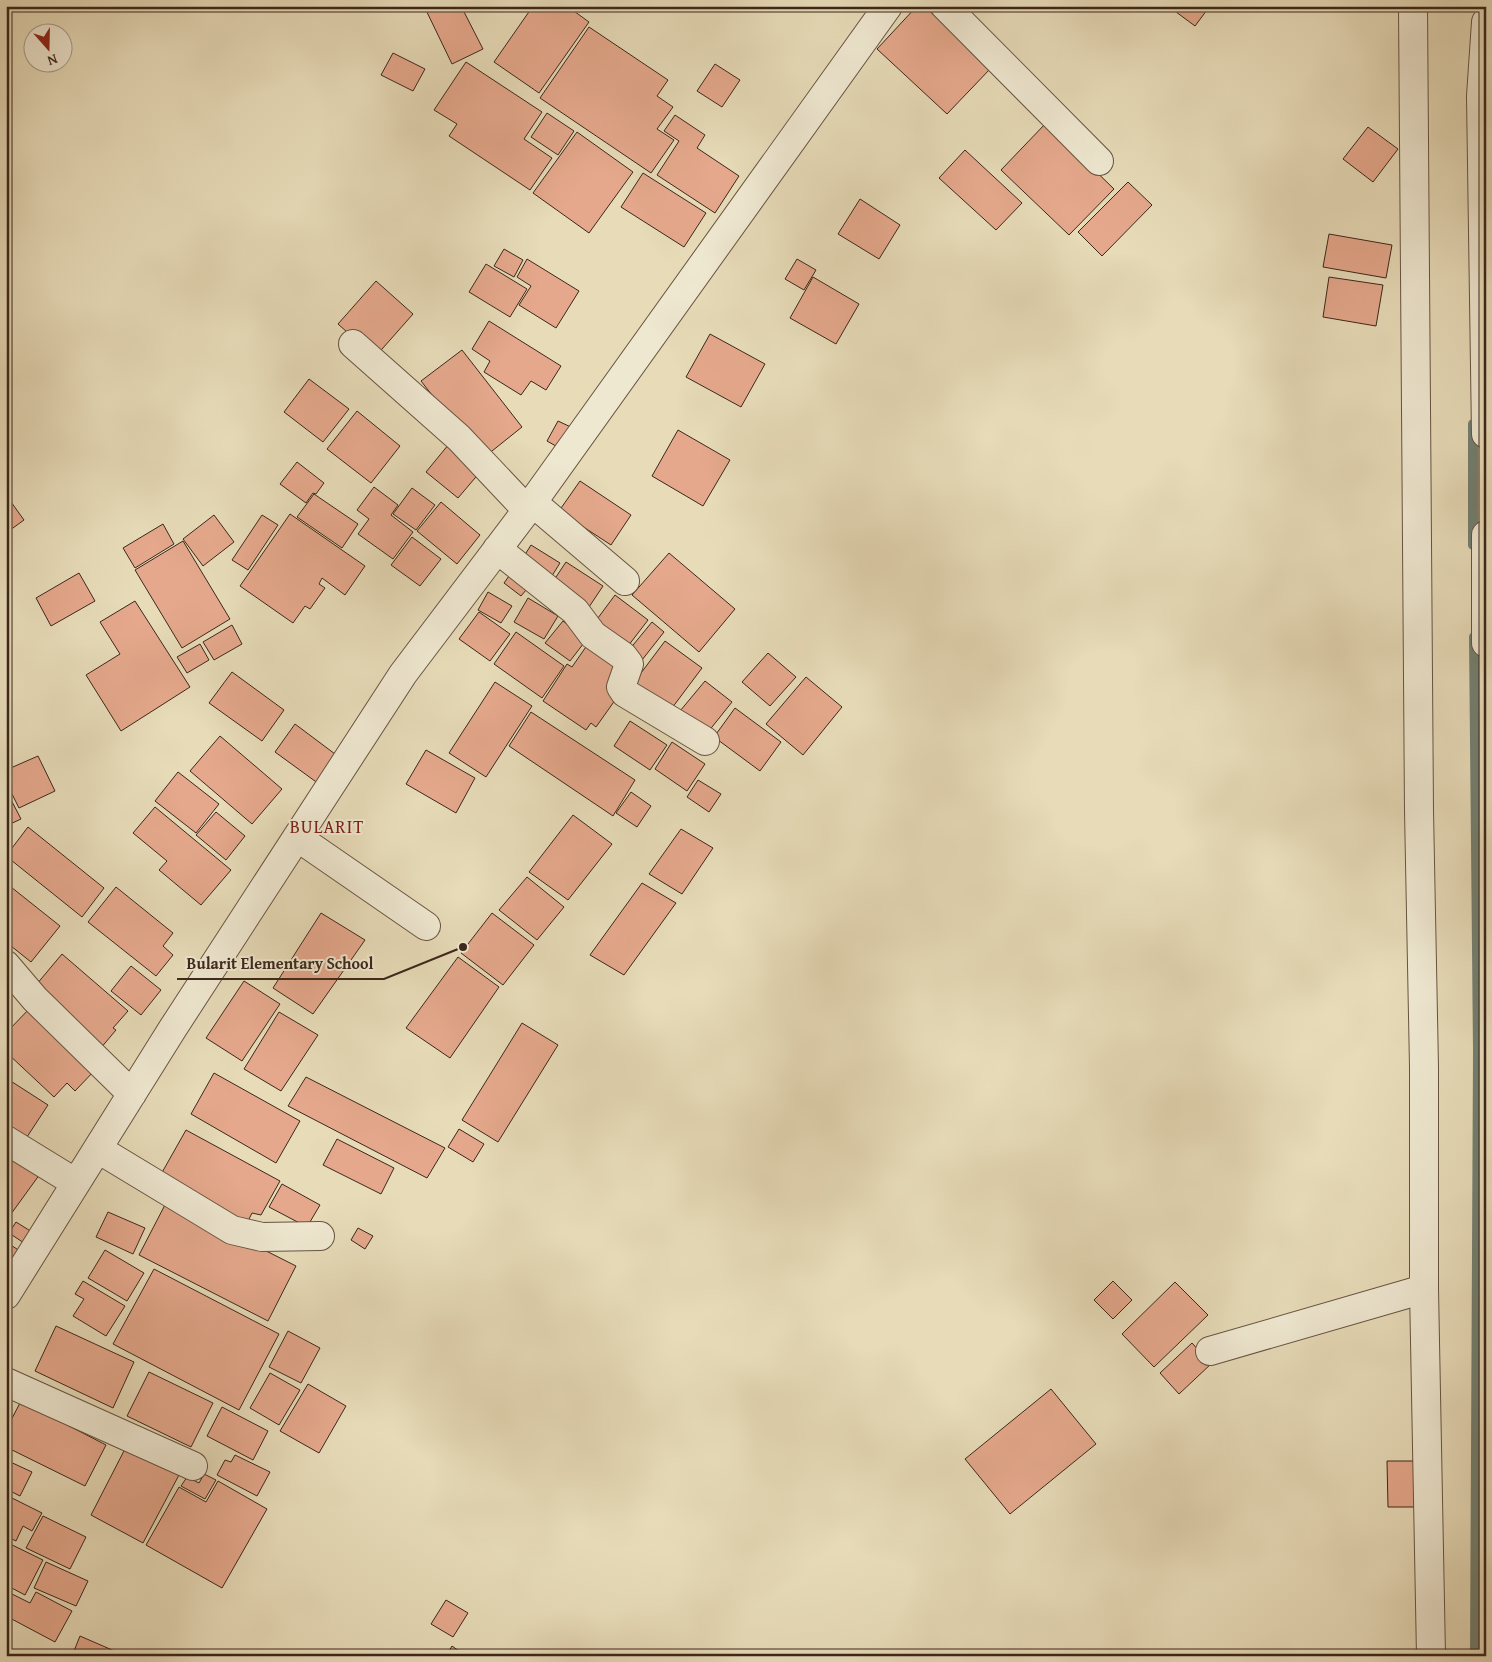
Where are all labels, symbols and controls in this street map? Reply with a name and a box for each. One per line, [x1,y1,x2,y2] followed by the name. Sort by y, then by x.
[22,22,72,72] north arrow
[44,49,60,71] text: N
[290,813,364,840] district label: BULARIT
[177,948,384,979] callout: Bularit Elementary School
[187,951,373,975] text: Bularit Elementary School

